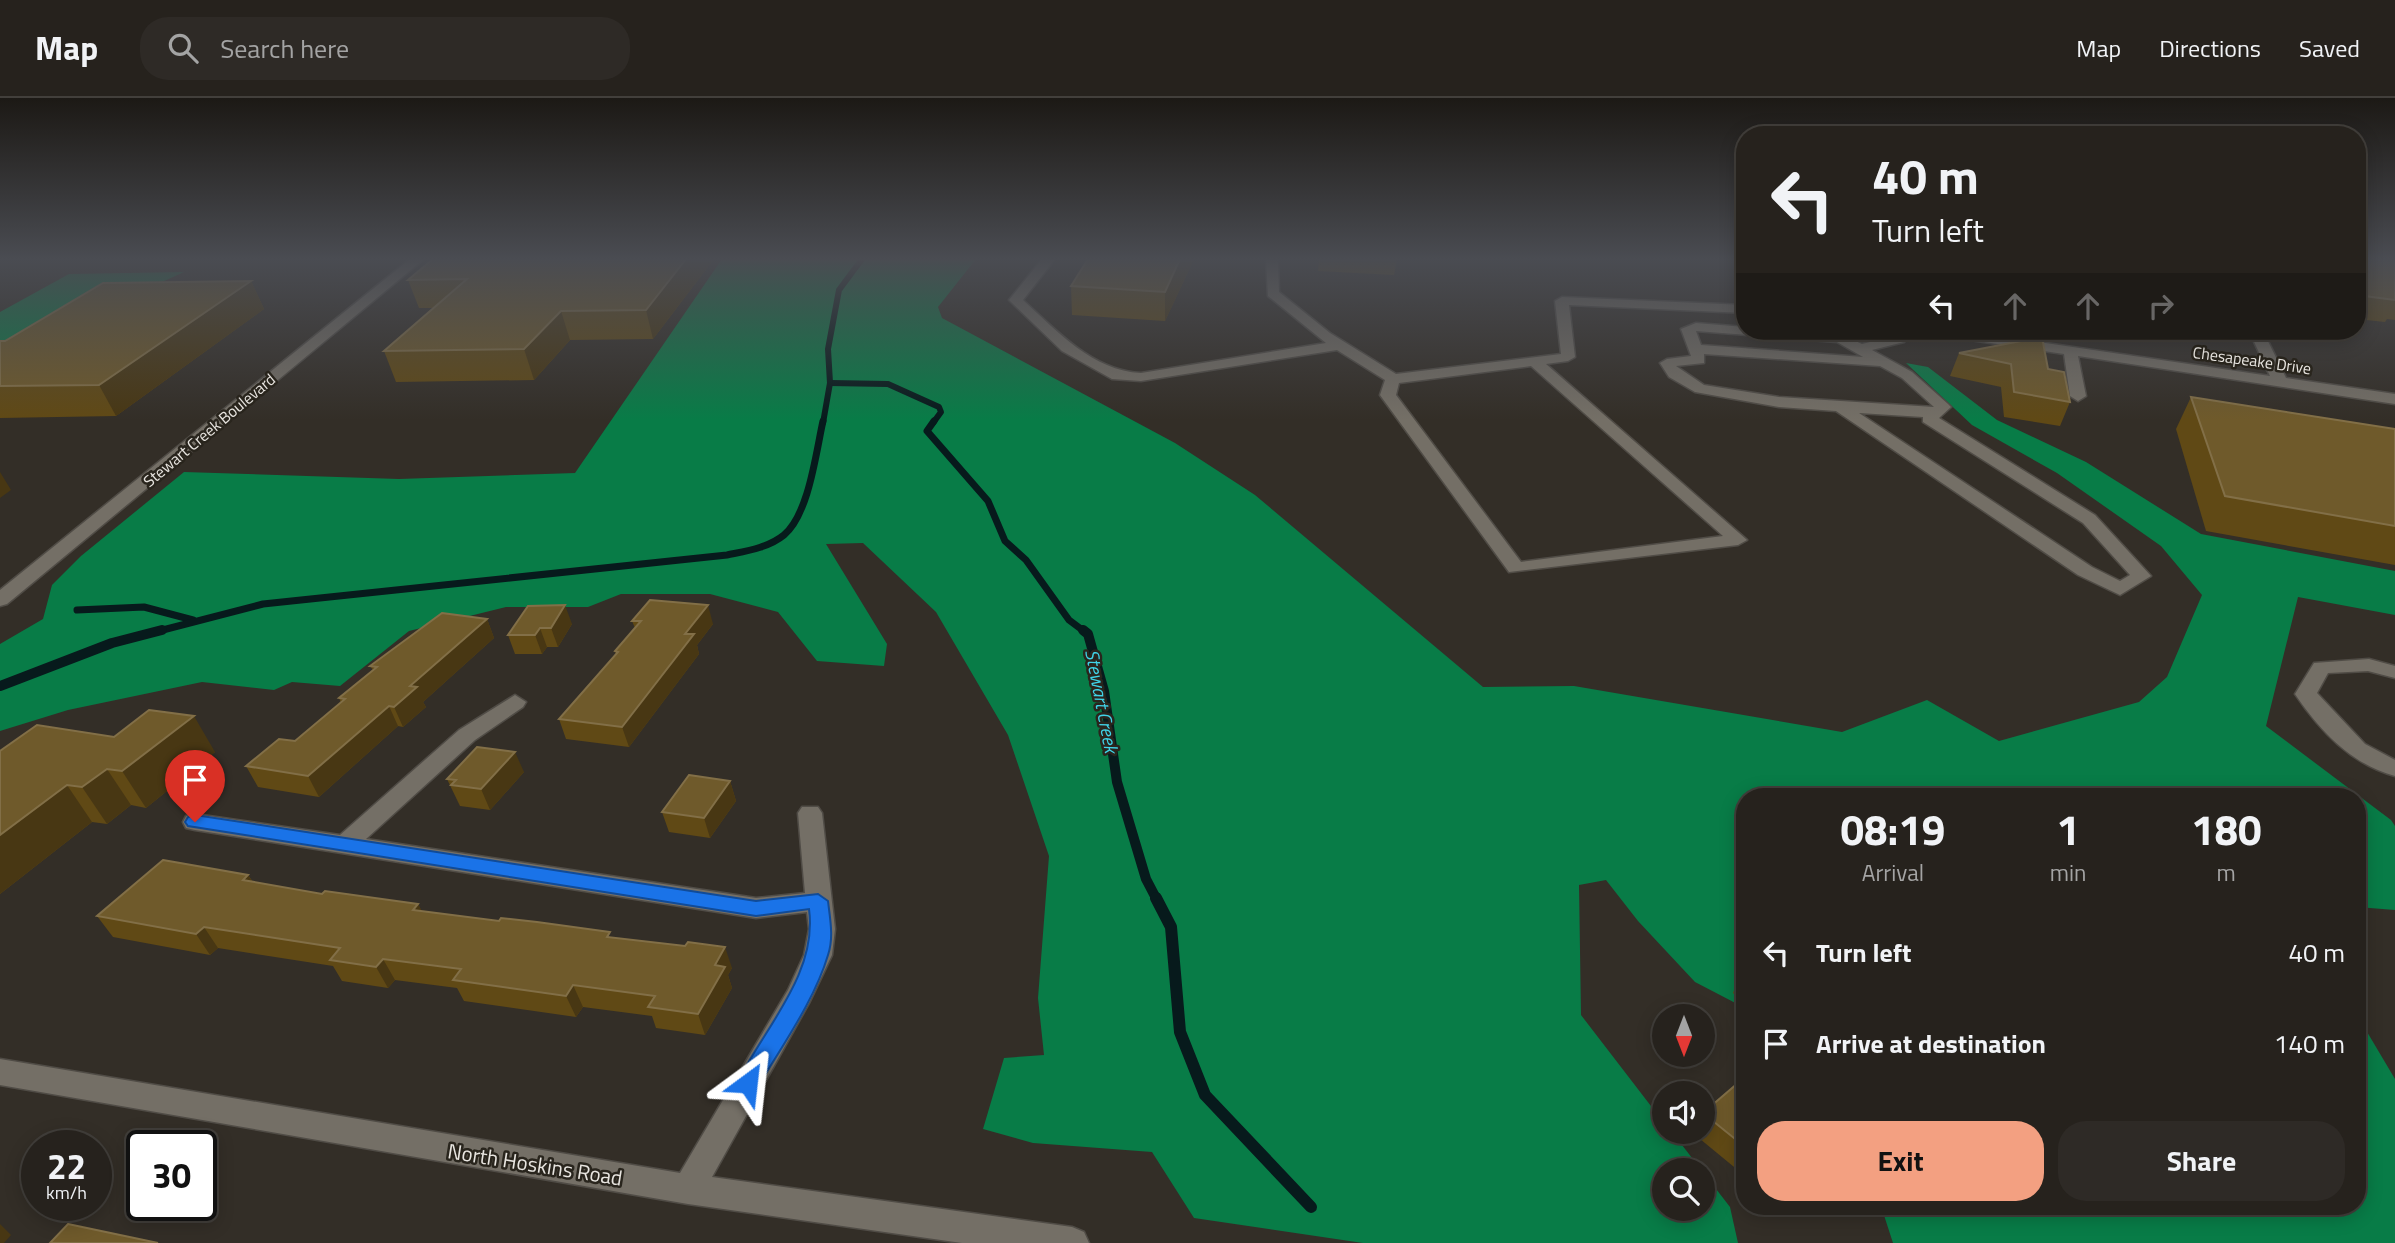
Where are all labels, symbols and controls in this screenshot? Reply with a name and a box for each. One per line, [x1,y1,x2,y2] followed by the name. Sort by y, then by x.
[140,17,630,80] search box
[35,23,98,73] text: Map
[164,29,202,67] icon: search
[220,29,349,68] text: Search here
[2076,30,2121,66] text: Map
[2159,30,2261,66] text: Directions
[2299,30,2360,66] text: Saved
[1872,138,1979,213] text: 40 m
[1757,154,1848,245] icon: left
[1872,206,1984,254] text: Turn left
[1923,287,1961,325] icon: left
[1996,287,2034,325] icon: ahead
[2069,287,2107,325] icon: ahead
[2142,287,2180,325] icon: right
[2191,340,2313,380] street label: Chesapeake Drive
[138,367,280,493] street label: Stewart Creek Boulevard
[1078,647,1127,758] water label: Stewart Creek
[165,750,225,822] pin
[176,761,214,799] icon: arrive
[1840,797,1945,861] text: 08:19
[2056,797,2080,861] text: 1
[2191,797,2261,861] text: 180
[1862,855,1924,890] text: Arrival
[2050,855,2086,890] text: min
[2217,855,2236,890] text: m
[1816,933,1911,972] text: Turn left
[2288,933,2345,972] text: 40 m
[1757,934,1795,972] icon: left
[1652,1004,1715,1068] north arrow
[1652,1004,1715,1221] map controls
[1816,1024,2046,1063] text: Arrive at destination
[2274,1024,2345,1063] text: 140 m
[1757,1025,1795,1063] icon: arrive
[711,1046,785,1120] position arrow
[1652,1081,1715,1144] button: sound
[1757,1121,2044,1201] button: Exit
[2058,1121,2345,1201] button: Share
[126,1130,217,1221] speed limit sign: 30
[446,1134,625,1194] street label: North Hoskins Road
[47,1139,86,1193] text: 22
[1652,1158,1715,1221] button: search
[46,1179,87,1206] text: km/h

